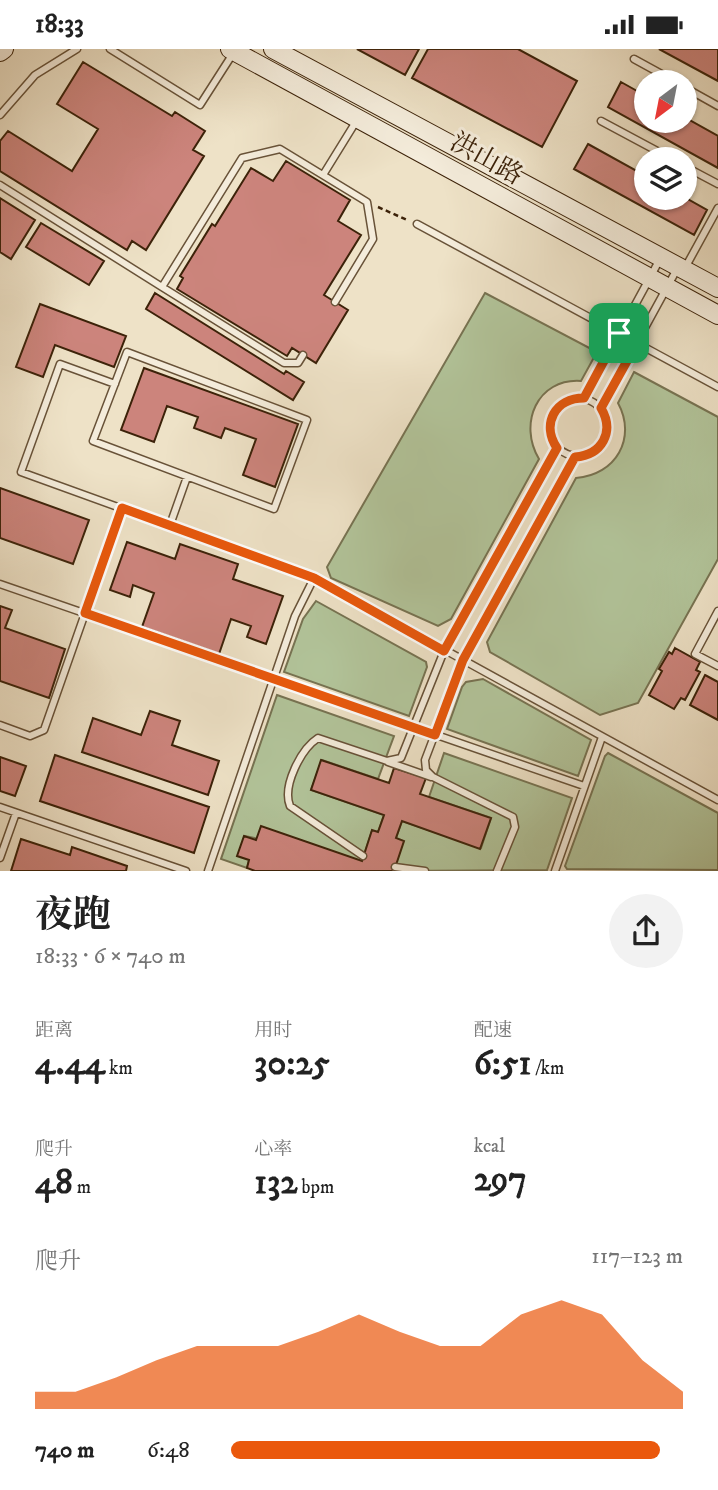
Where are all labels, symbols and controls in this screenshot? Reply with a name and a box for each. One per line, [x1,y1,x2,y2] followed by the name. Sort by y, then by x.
[35,8,84,41] text: 18:33
[634,70,696,133] north arrow
[634,70,697,210] map controls
[444,126,528,193] street label: 洪山路
[634,147,697,210] button: layers
[589,303,649,363] pin
[600,314,638,352] icon: arrive
[35,892,111,940] text: 夜跑
[609,894,683,968] button: share
[35,942,186,971] text: 18:33 · 6 × 740 m
[35,1019,73,1042] text: 距离
[254,1019,292,1042] text: 用时
[474,1019,512,1042] text: 配速
[35,1042,105,1086] text: 4.44
[254,1042,330,1086] text: 30:25
[474,1042,531,1086] text: 6:51
[105,1057,133,1080] text: km
[531,1057,564,1080] text: /km
[474,1135,505,1158] text: kcal
[35,1138,73,1161] text: 爬升
[254,1138,292,1161] text: 心率
[474,1158,527,1202] text: 297
[35,1161,73,1205] text: 48
[254,1161,297,1205] text: 132
[73,1176,91,1199] text: m
[297,1176,334,1199] text: bpm
[591,1242,683,1271] text: 117–123 m
[35,1247,81,1276] text: 爬升
[35,1436,95,1465] text: 740 m
[147,1436,190,1465] text: 6:48

